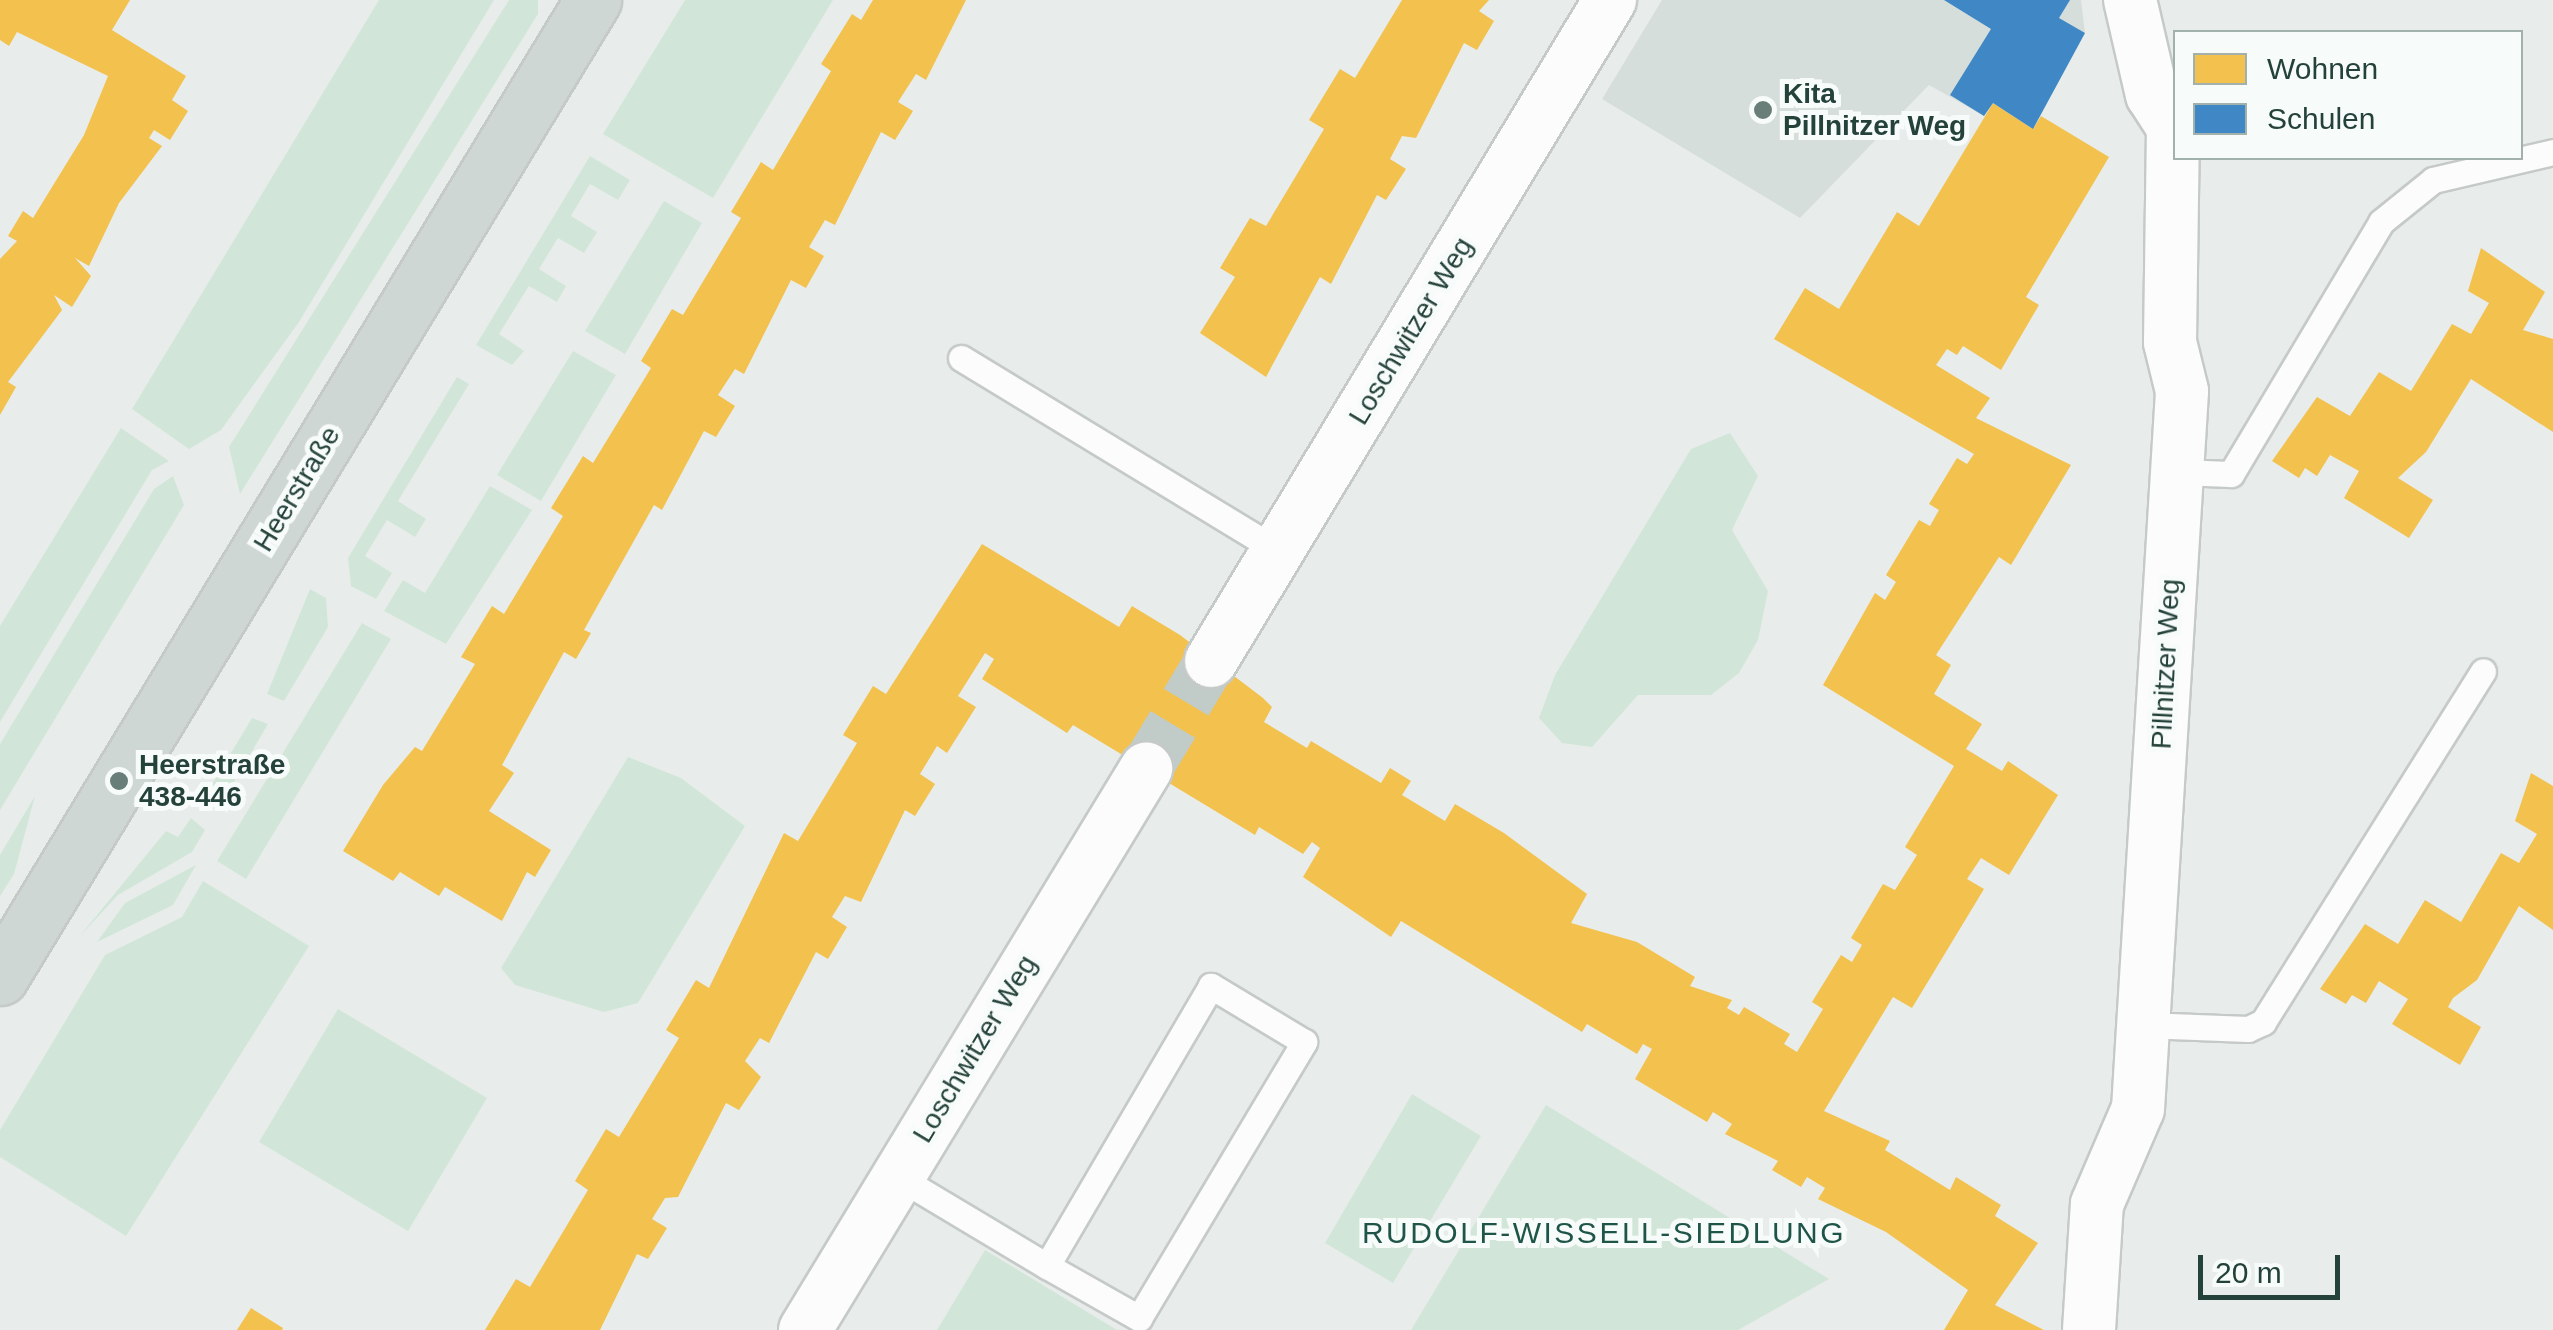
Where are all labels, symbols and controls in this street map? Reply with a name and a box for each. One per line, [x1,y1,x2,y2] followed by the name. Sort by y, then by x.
[2173,30,2523,160] legend
[2267,52,2378,85] text: Wohnen
[1783,77,1966,143] place label: Kita Pillnitzer Weg
[1752,99,1774,121] marker: Kita Pillnitzer Weg
[2267,102,2375,135] text: Schulen
[1342,231,1480,431] street label: Loschwitzer Weg
[247,420,347,558] street label: Heerstraße
[2145,578,2187,750] street label: Pillnitzer Weg
[139,748,285,814] place label: Heerstraße 438-446
[108,770,130,792] marker: Heerstraße 438-446
[906,949,1044,1149] street label: Loschwitzer Weg
[1362,1215,1846,1251] district label: RUDOLF-WISSELL-SIEDLUNG
[2203,1235,2346,1297] scale bar
[2215,1256,2282,1289] text: 20 m

